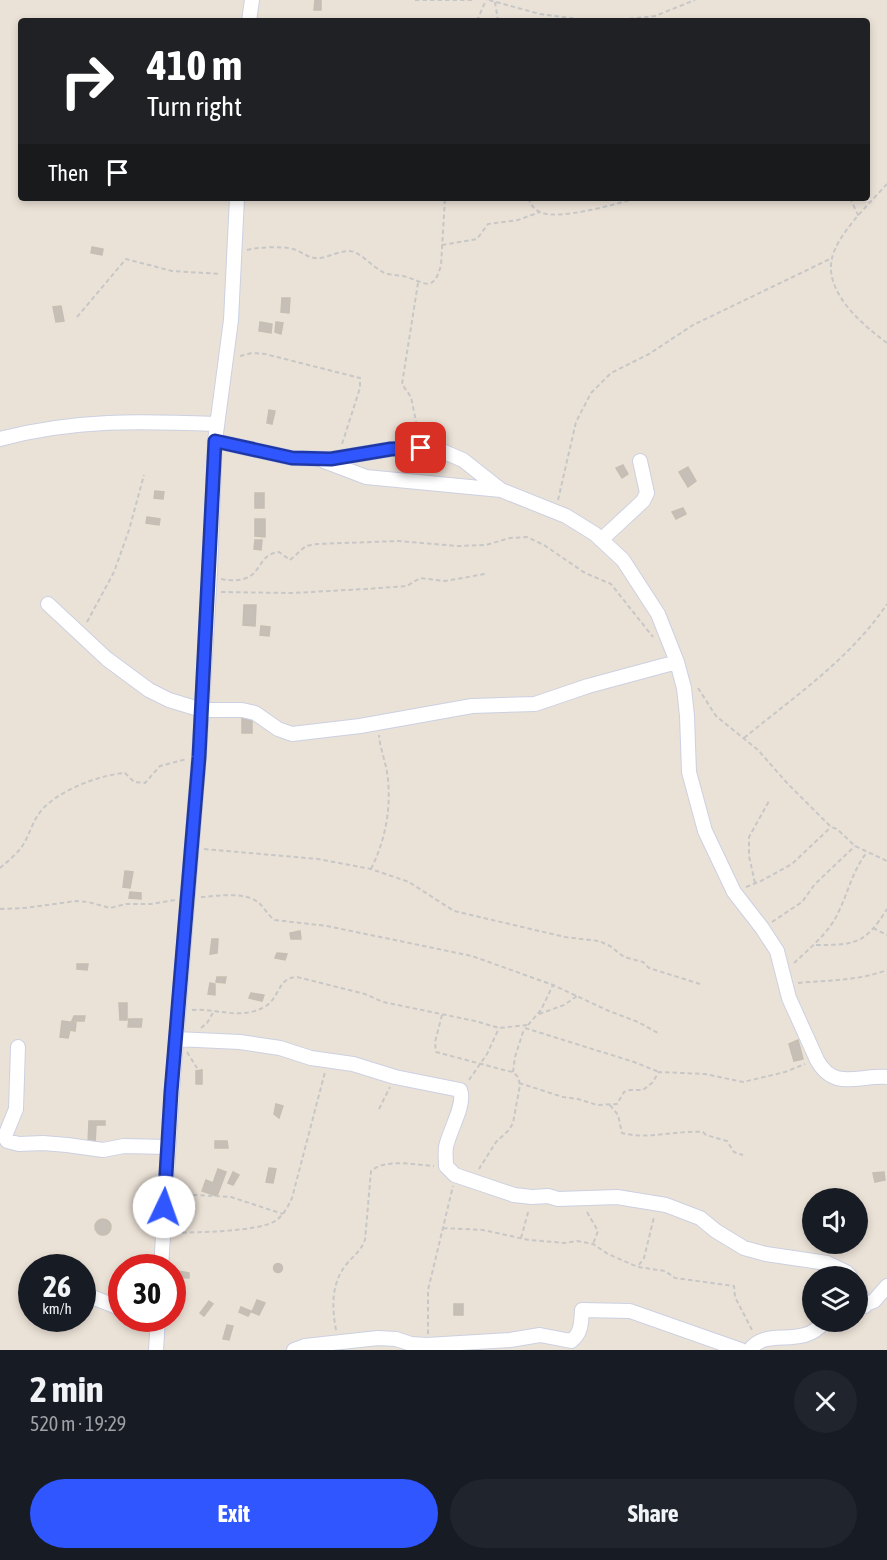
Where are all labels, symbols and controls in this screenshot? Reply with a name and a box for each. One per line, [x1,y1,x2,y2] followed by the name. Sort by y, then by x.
[147,41,242,89] text: 410 m
[48,42,126,120] icon: right
[147,91,242,122] text: Turn right
[101,156,134,189] icon: arrive
[48,160,89,186] text: Then
[395,422,446,473] pin
[404,431,437,464] icon: arrive
[132,1175,196,1239] position arrow
[802,1188,868,1332] map controls
[802,1188,868,1254] button: sound
[108,1254,186,1332] speed limit sign: 30
[802,1266,868,1332] button: layers
[43,1269,71,1303] text: 26
[42,1300,72,1317] text: km/h
[30,1368,104,1410] text: 2 min
[794,1370,857,1433] button: close
[30,1412,126,1435] text: 520 m · 19:29
[30,1479,438,1548] button: Exit
[450,1479,857,1548] button: Share

